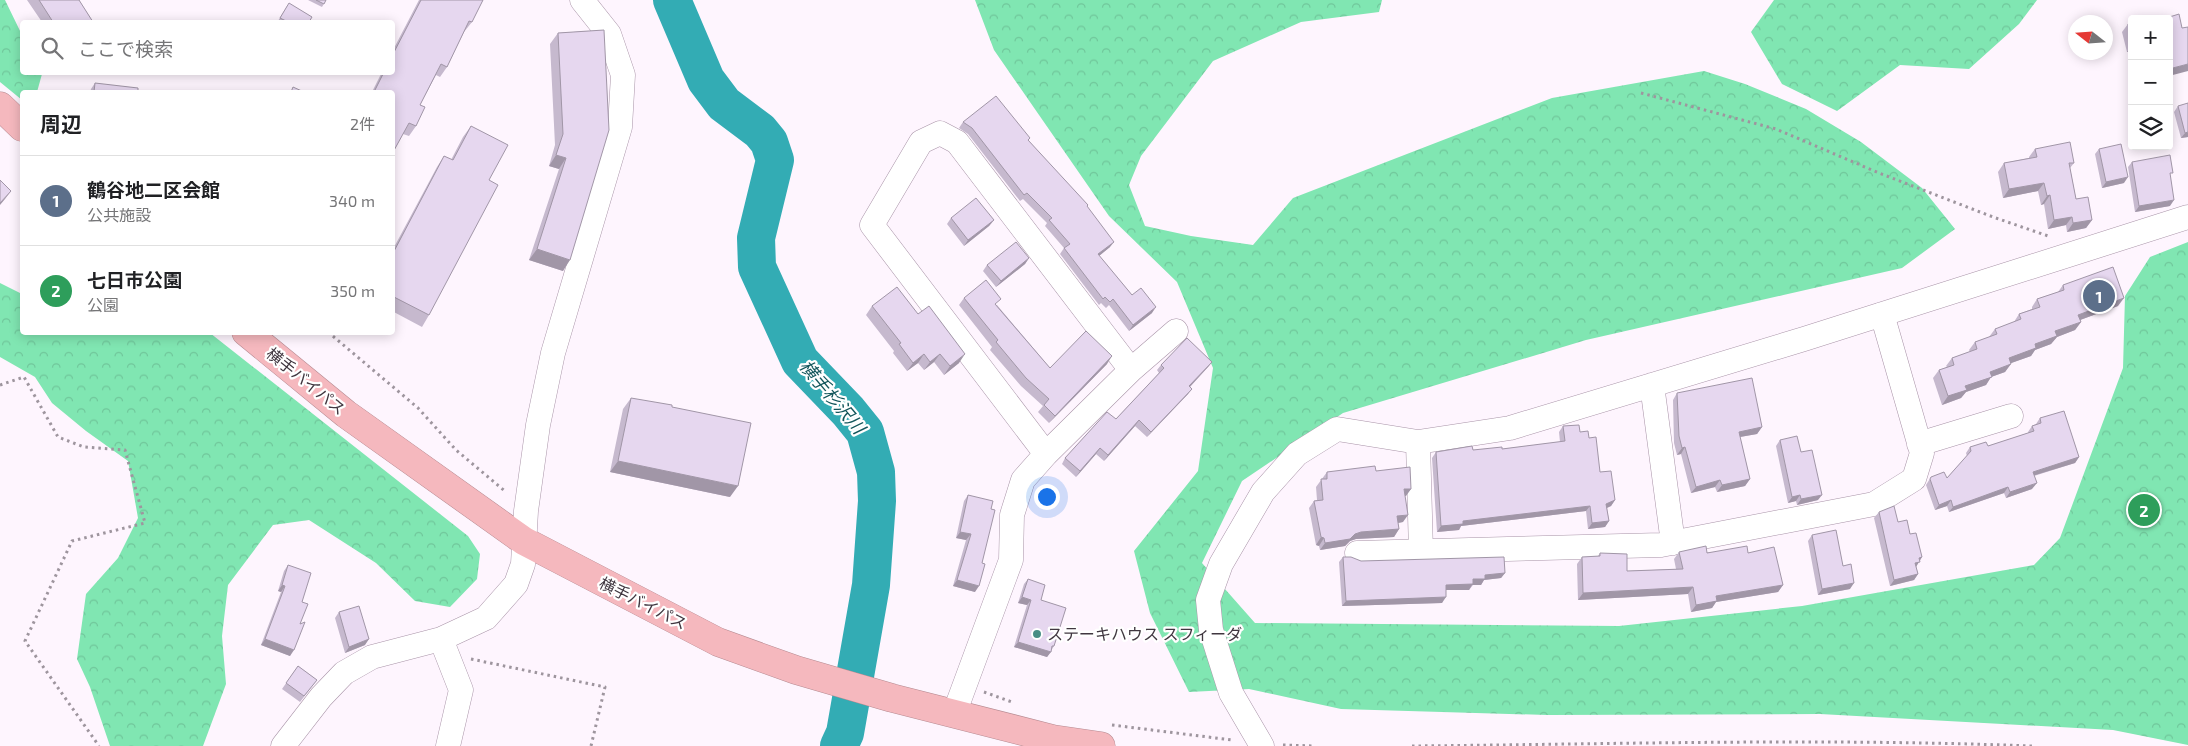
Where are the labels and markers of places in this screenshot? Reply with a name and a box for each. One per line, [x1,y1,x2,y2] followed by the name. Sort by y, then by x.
[2083,277,2115,315] pin: 1
[2128,491,2160,529] pin: 2
[1047,624,1242,643] place label: ステーキハウス スフィーダ
[1031,628,1043,640] marker: ステーキハウス スフィーダ

